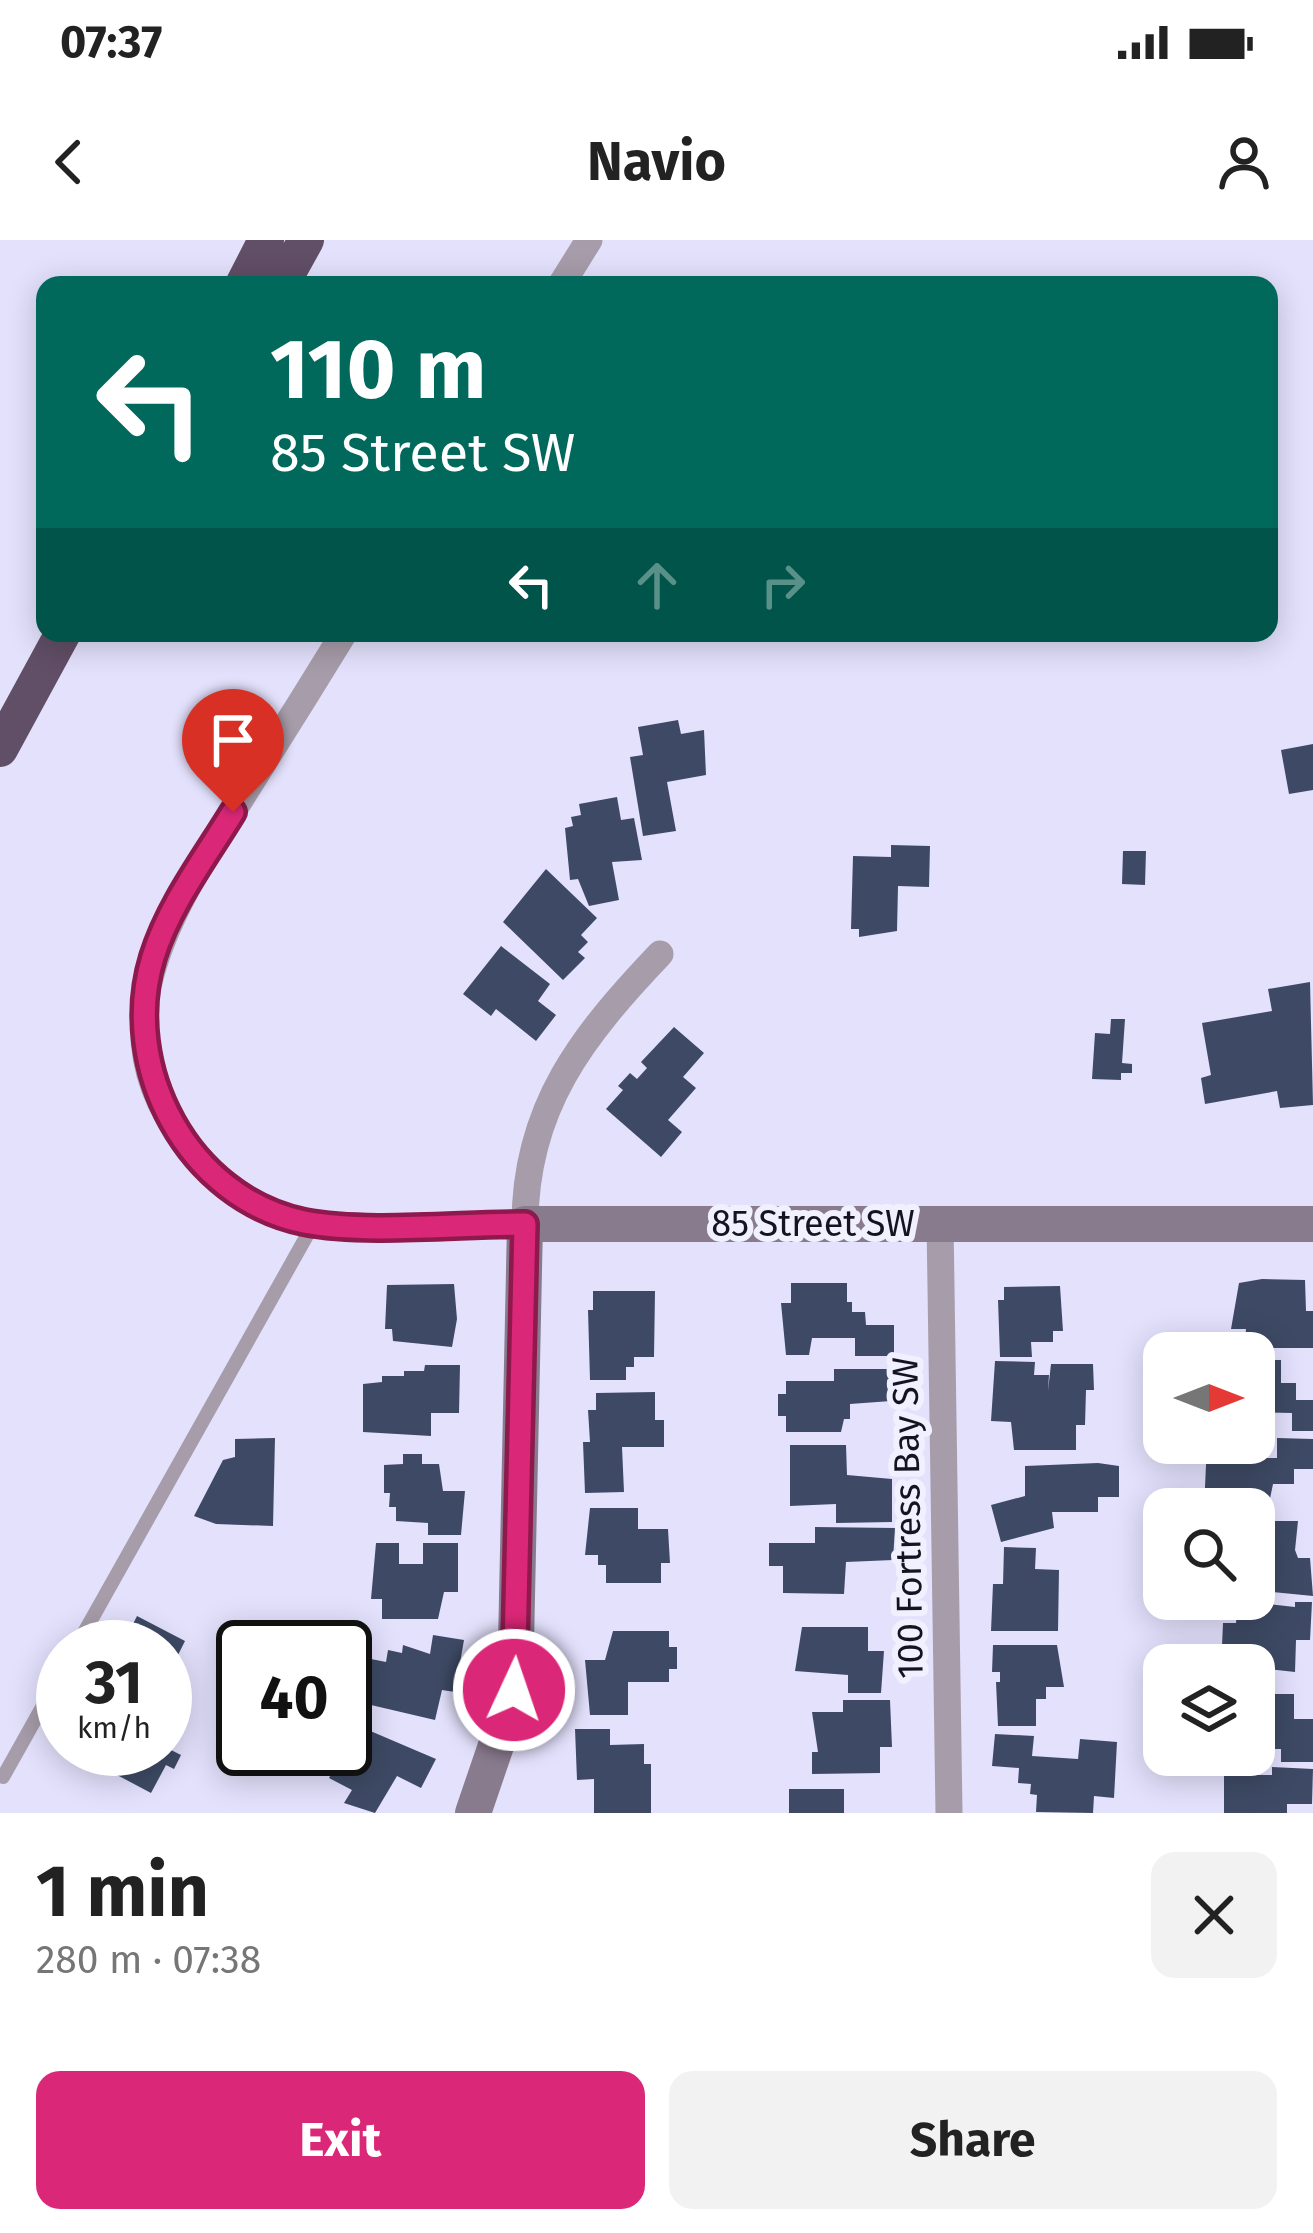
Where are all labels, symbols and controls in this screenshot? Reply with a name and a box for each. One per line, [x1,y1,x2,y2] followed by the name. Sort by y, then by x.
[60,15,162,69] text: 07:37
[36,129,102,195] icon: back
[1211,129,1277,195] icon: person
[587,130,726,194] text: Navio
[270,319,486,420] text: 110 m
[72,324,228,480] icon: left
[270,421,575,485] text: 85 Street SW
[498,552,564,618] icon: left
[624,552,690,618] icon: ahead
[750,552,816,618] icon: right
[182,689,284,812] pin
[200,707,266,773] icon: arrive
[711,1202,915,1246] street label: 85 Street SW
[1143,1332,1275,1464] north arrow
[1143,1332,1275,1776] map controls
[883,1357,933,1679] street label: 100 Fortress Bay SW
[1143,1488,1275,1620] button: search
[216,1620,372,1776] speed limit sign: 40
[451,1627,577,1753] position arrow
[1143,1644,1275,1776] button: layers
[85,1647,143,1719] text: 31
[77,1710,151,1746] text: km/h
[36,1849,209,1935] text: 1 min
[1151,1852,1277,1978] button: close
[36,1937,261,1983] text: 280 m · 07:38
[36,2071,645,2209] button: Exit
[669,2071,1277,2209] button: Share

